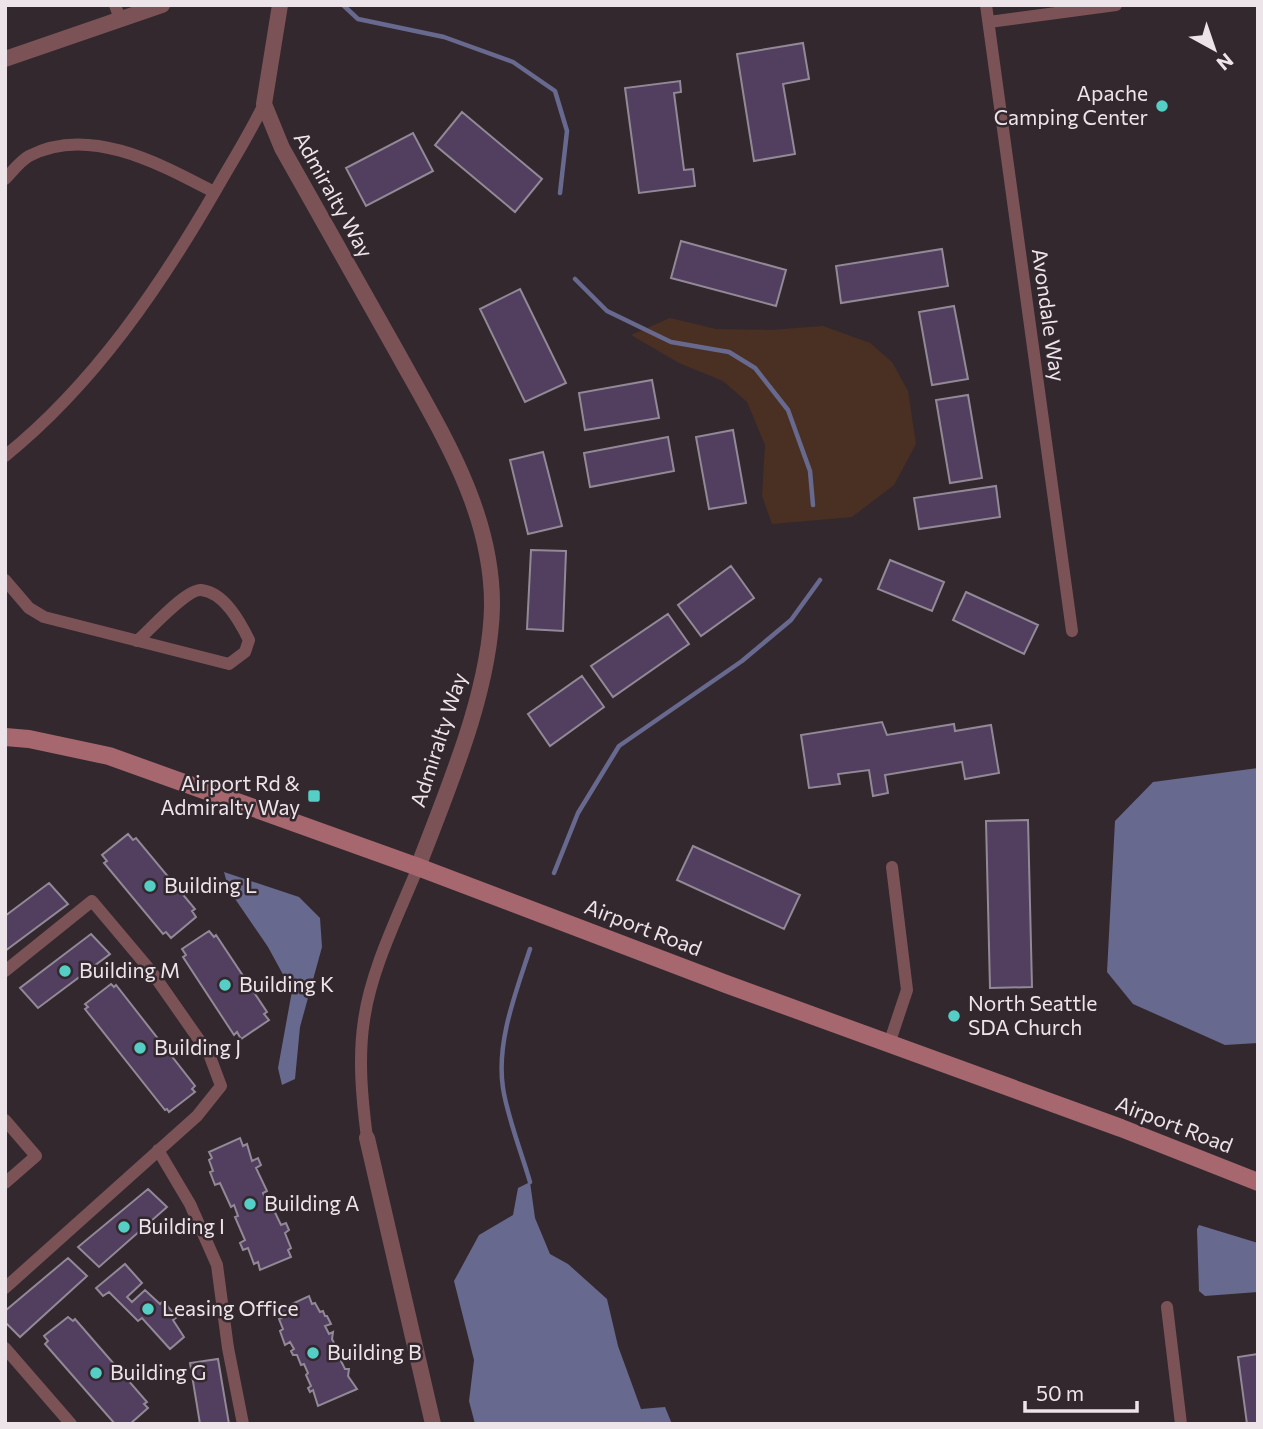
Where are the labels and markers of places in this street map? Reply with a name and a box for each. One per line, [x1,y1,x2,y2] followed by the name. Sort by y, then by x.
[994,80,1148,129] place label: Apache Camping Center
[1154,98,1170,114] marker: Apache Camping Center
[160,770,301,819] place label: Airport Rd & Admiralty Way
[306,788,322,804] marker: Airport Rd & Admiralty Way
[164,872,257,897] place label: Building L
[142,878,158,894] marker: Building L
[79,957,180,982] place label: Building M
[57,963,73,979] marker: Building M
[239,971,334,996] place label: Building K
[217,977,233,993] marker: Building K
[968,990,1097,1039] place label: North Seattle SDA Church
[946,1008,962,1024] marker: North Seattle SDA Church
[154,1034,241,1059] place label: Building J
[132,1040,148,1056] marker: Building J
[264,1190,359,1215] place label: Building A
[242,1196,258,1212] marker: Building A
[138,1213,225,1238] place label: Building I
[116,1219,132,1235] marker: Building I
[162,1295,299,1320] place label: Leasing Office
[140,1301,156,1317] marker: Leasing Office
[327,1339,422,1364] place label: Building B
[305,1345,321,1361] marker: Building B
[110,1359,206,1384] place label: Building G
[88,1365,104,1381] marker: Building G

